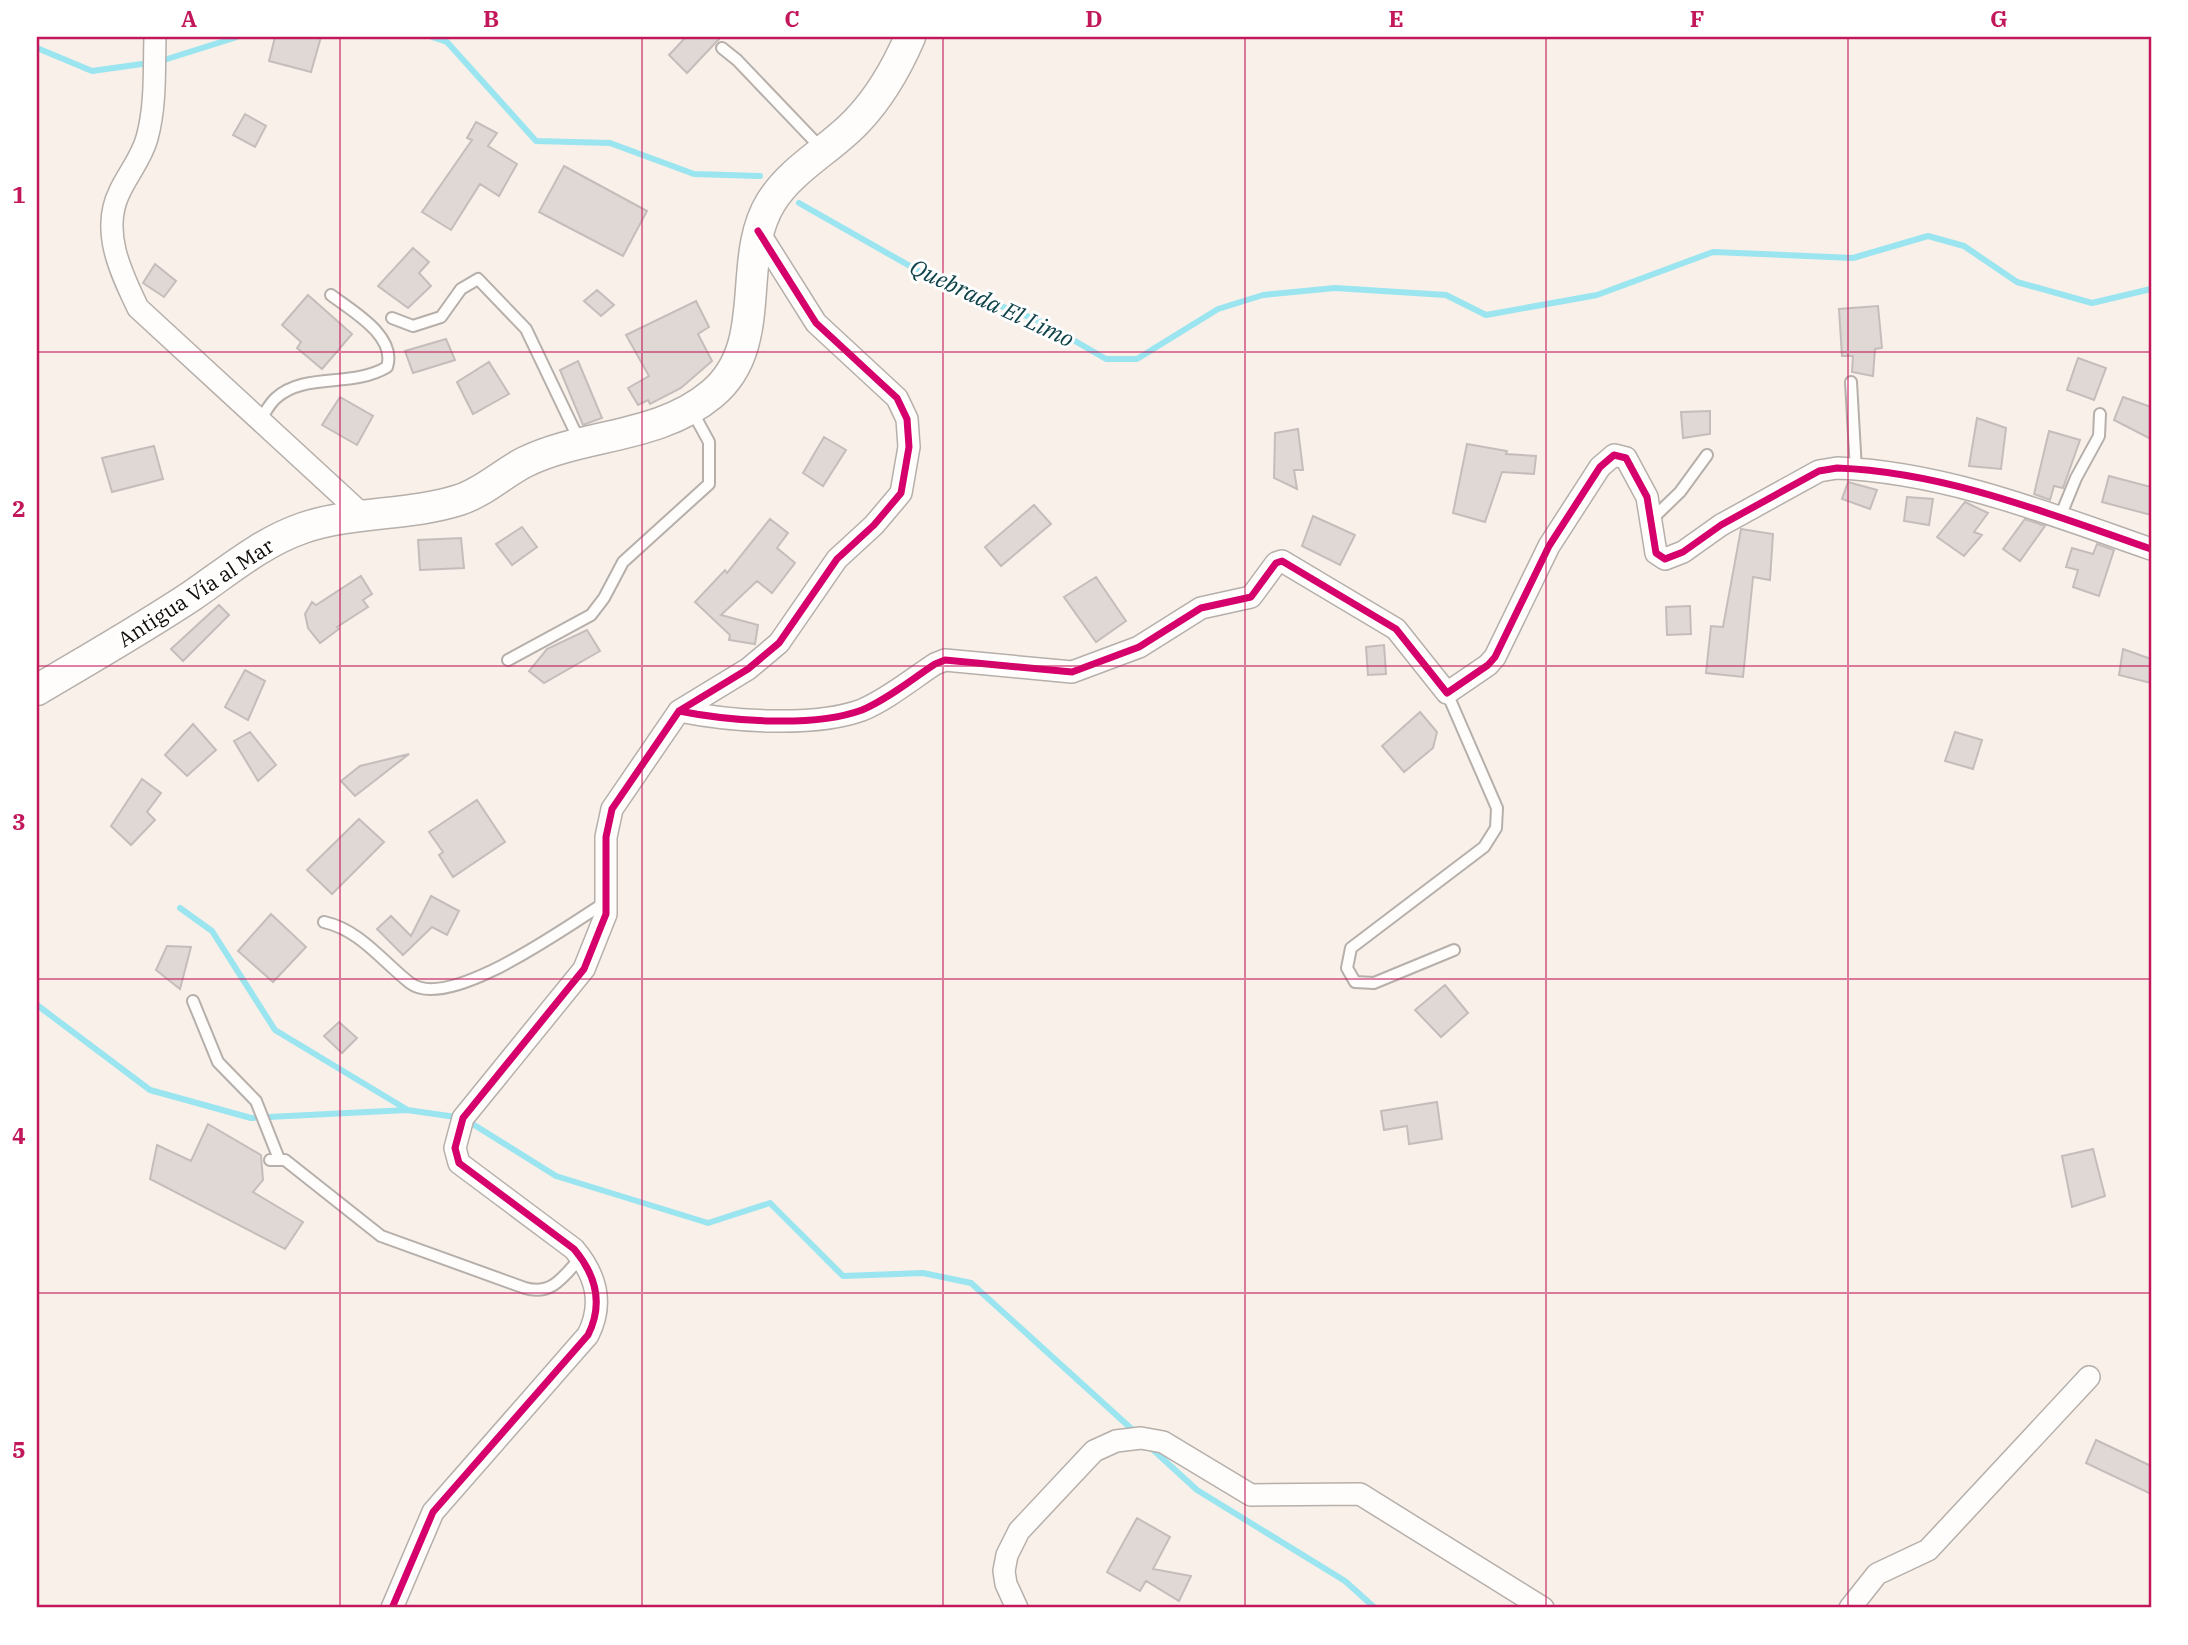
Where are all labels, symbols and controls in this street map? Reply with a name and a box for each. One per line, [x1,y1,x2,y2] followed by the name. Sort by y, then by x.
[181,3,197,33] text: A
[483,3,499,33] text: B
[784,3,800,33] text: C
[1085,3,1103,33] text: D
[1388,3,1404,33] text: E
[1690,3,1704,33] text: F
[1990,3,2008,33] text: G
[12,179,26,209] text: 1
[905,251,1079,353] water label: Quebrada El Limo
[12,493,26,523] text: 2
[112,531,279,653] street label: Antigua Vía al Mar
[12,806,26,836] text: 3
[12,1120,26,1150] text: 4
[12,1434,26,1464] text: 5

